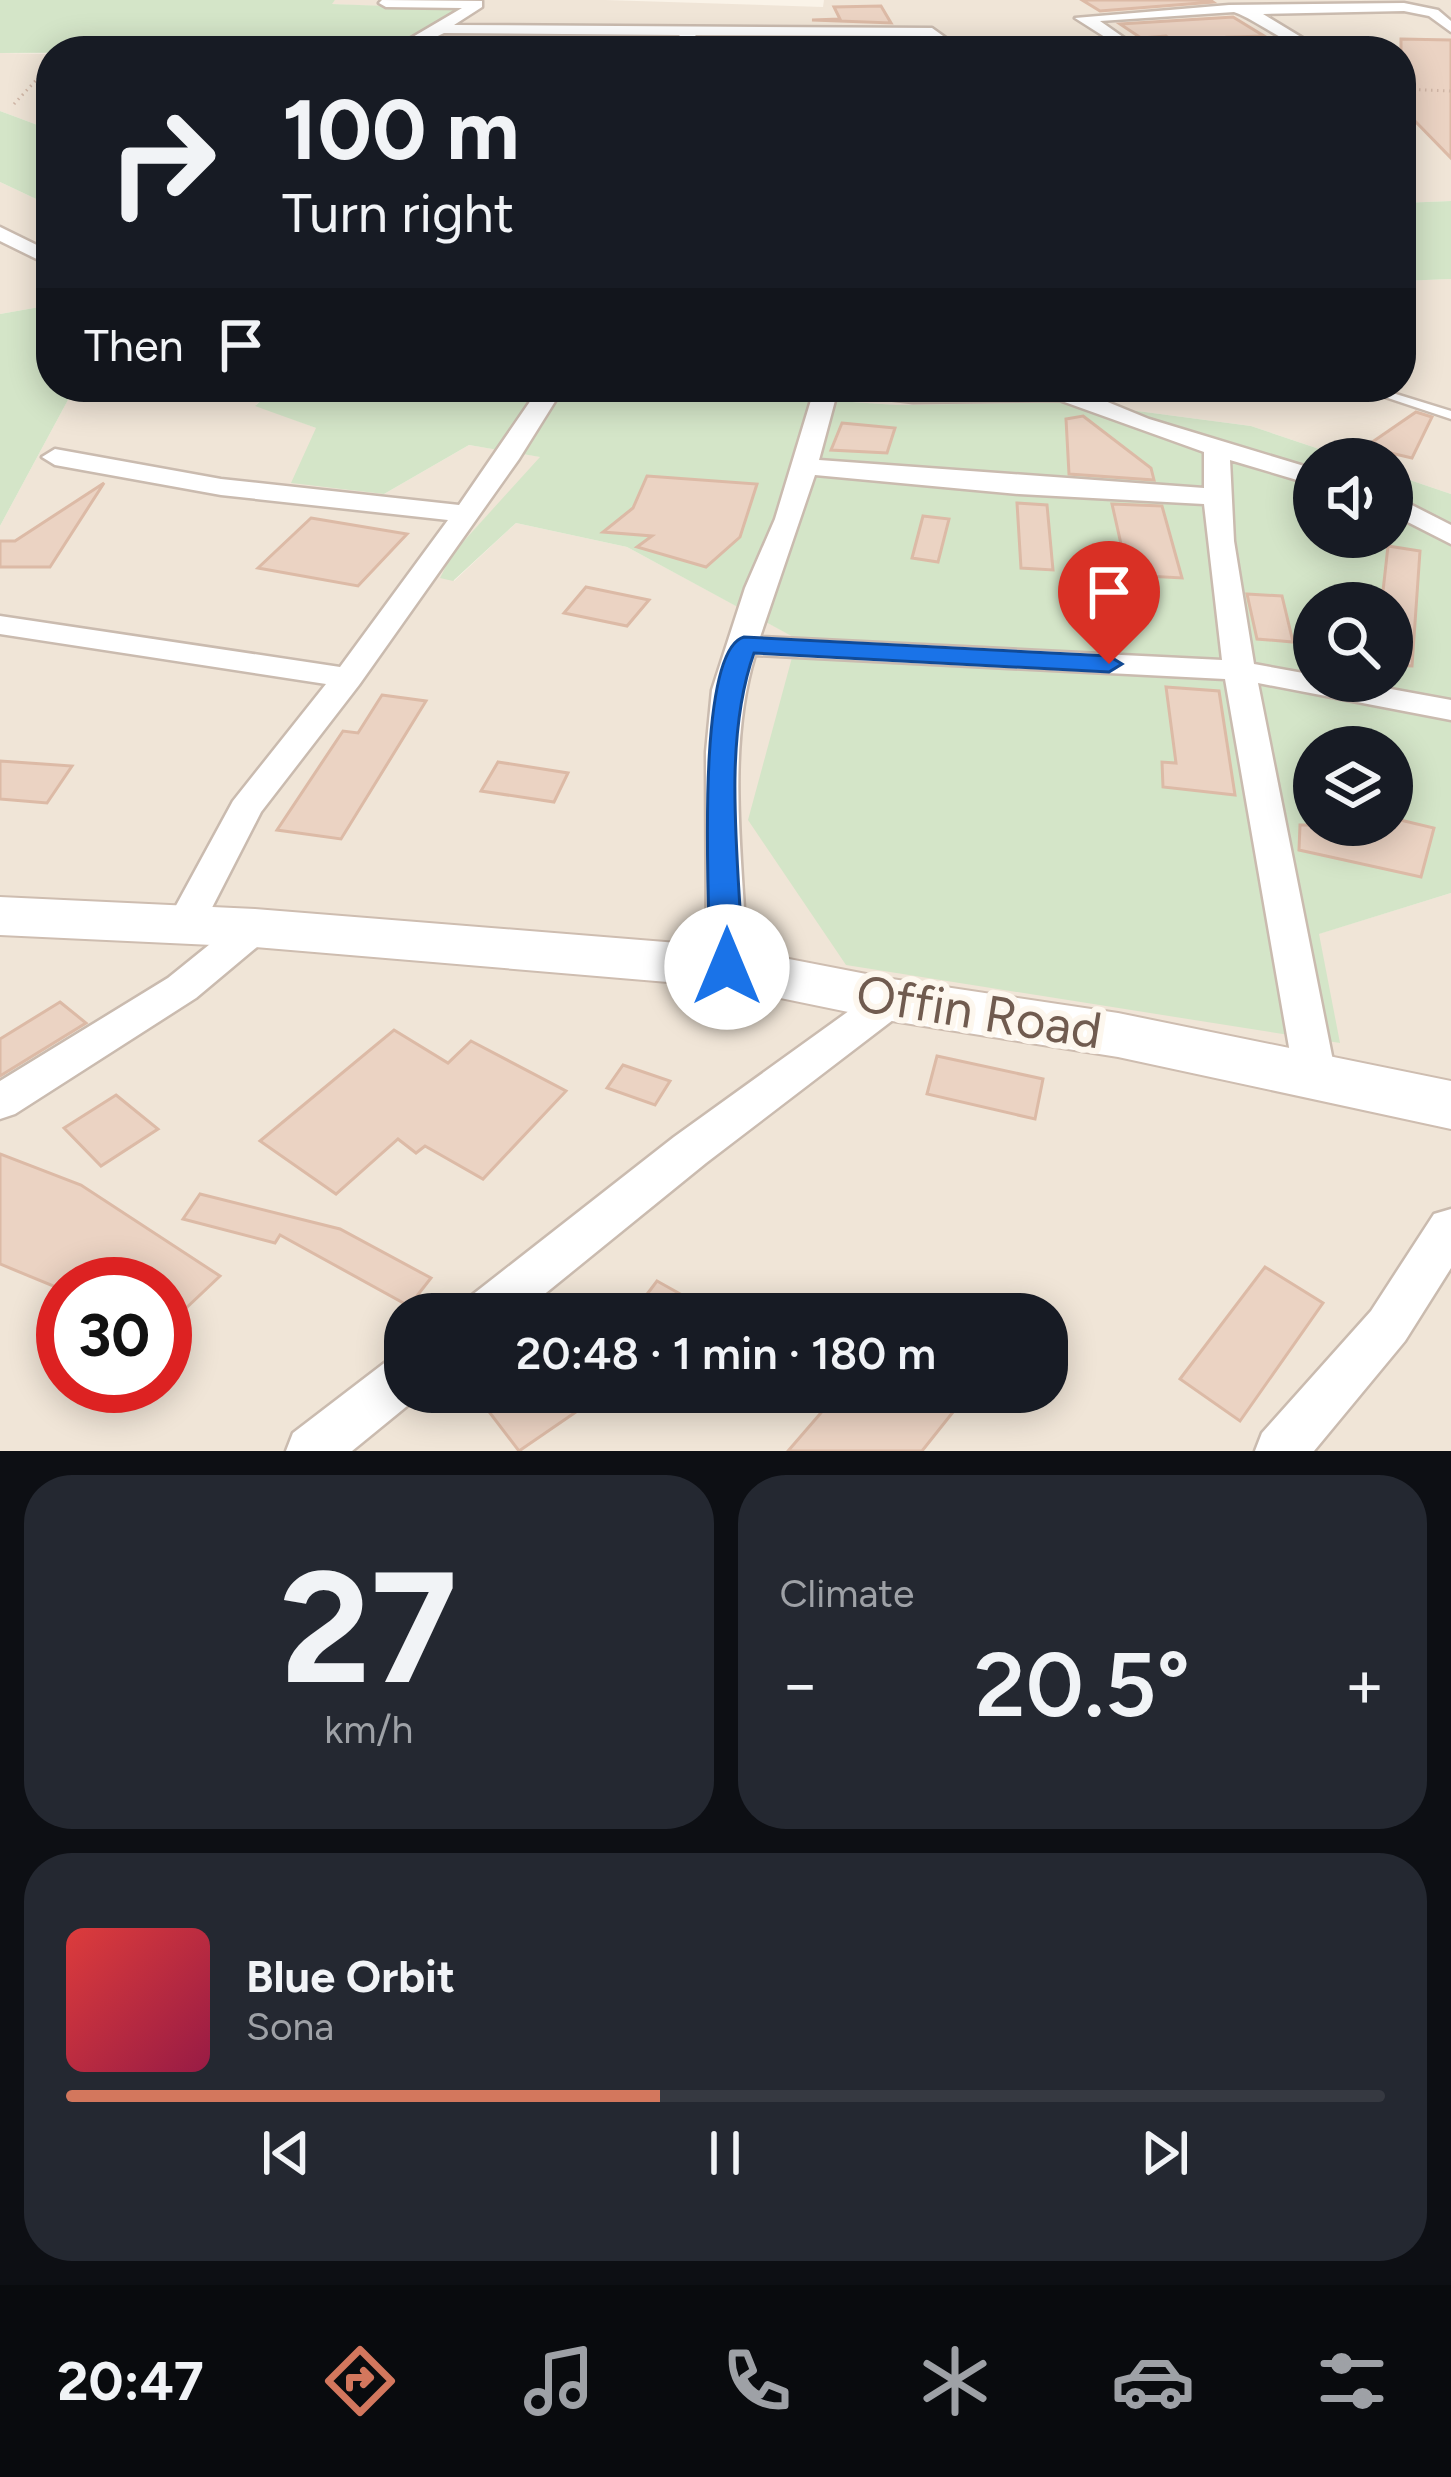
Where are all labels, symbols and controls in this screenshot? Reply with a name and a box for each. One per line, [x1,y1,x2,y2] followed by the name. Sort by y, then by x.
[282,79,520,180] text: 100 m
[84,84,240,240] icon: right
[282,181,514,246] text: Turn right
[208,312,274,378] icon: arrive
[84,318,184,372] text: Then
[1293,438,1413,846] map controls
[1293,438,1413,558] button: sound
[1058,541,1160,664] pin
[1076,559,1142,625] icon: arrive
[1293,582,1413,702] button: search
[1293,726,1413,846] button: layers
[664,904,790,1030] position arrow
[852,963,1106,1061] street label: Offin Road
[36,1257,192,1413] speed limit sign: 30
[516,1326,936,1380] text: 20:48 · 1 min · 180 m
[280,1534,457,1721] text: 27
[780,1570,914,1617] text: Climate
[974,1630,1190,1739] text: 20.5°
[780,1644,821,1724] text: −
[1344,1644,1385,1724] text: +
[324,1706,413,1753] text: km/h
[246,1949,455,2003] text: Blue Orbit
[246,2003,334,2050] text: Sona
[253,2120,319,2186] icon: previous
[692,2120,758,2186] icon: pause
[1132,2120,1198,2186] icon: next
[318,2339,402,2423] icon: directions
[517,2339,601,2423] icon: music
[715,2339,799,2423] icon: phone
[913,2339,997,2423] icon: climate
[1111,2339,1195,2423] icon: car
[1310,2339,1394,2423] icon: filters
[57,2349,204,2414] text: 20:47

